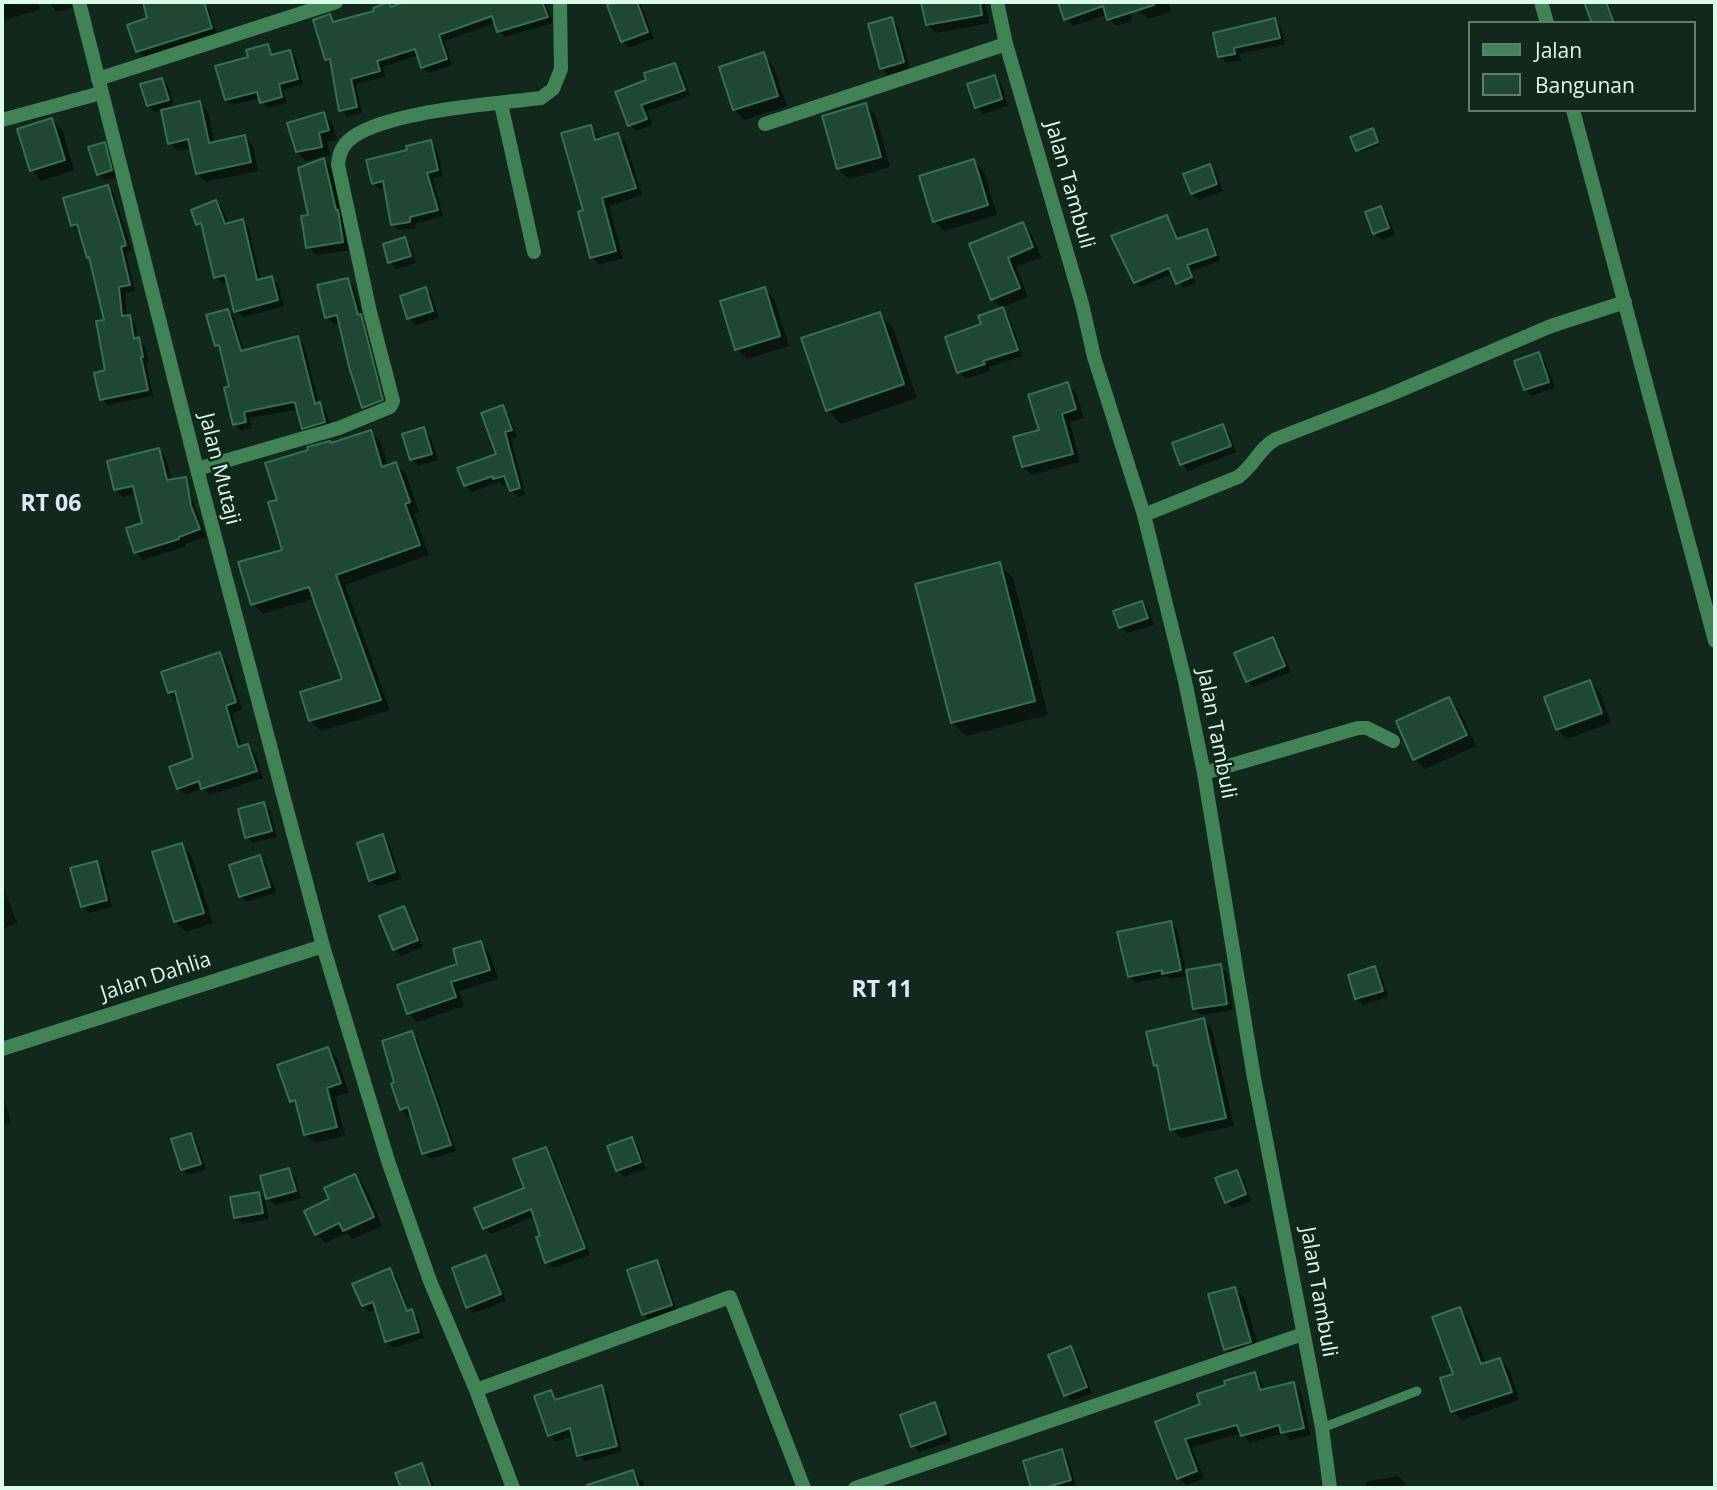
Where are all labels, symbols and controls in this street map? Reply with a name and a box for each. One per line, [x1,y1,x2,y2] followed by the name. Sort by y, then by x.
[1468,21,1696,112] legend
[1535,36,1582,64] text: Jalan
[1535,71,1635,99] text: Bangunan
[1039,118,1099,252] street label: Jalan Tambuli
[193,411,245,527] street label: Jalan Mutaji
[21,490,81,518] district label: RT 06
[1191,667,1241,801] street label: Jalan Tambuli
[98,947,214,1007] street label: Jalan Dahlia
[852,976,912,1004] district label: RT 11
[1294,1225,1342,1359] street label: Jalan Tambuli

